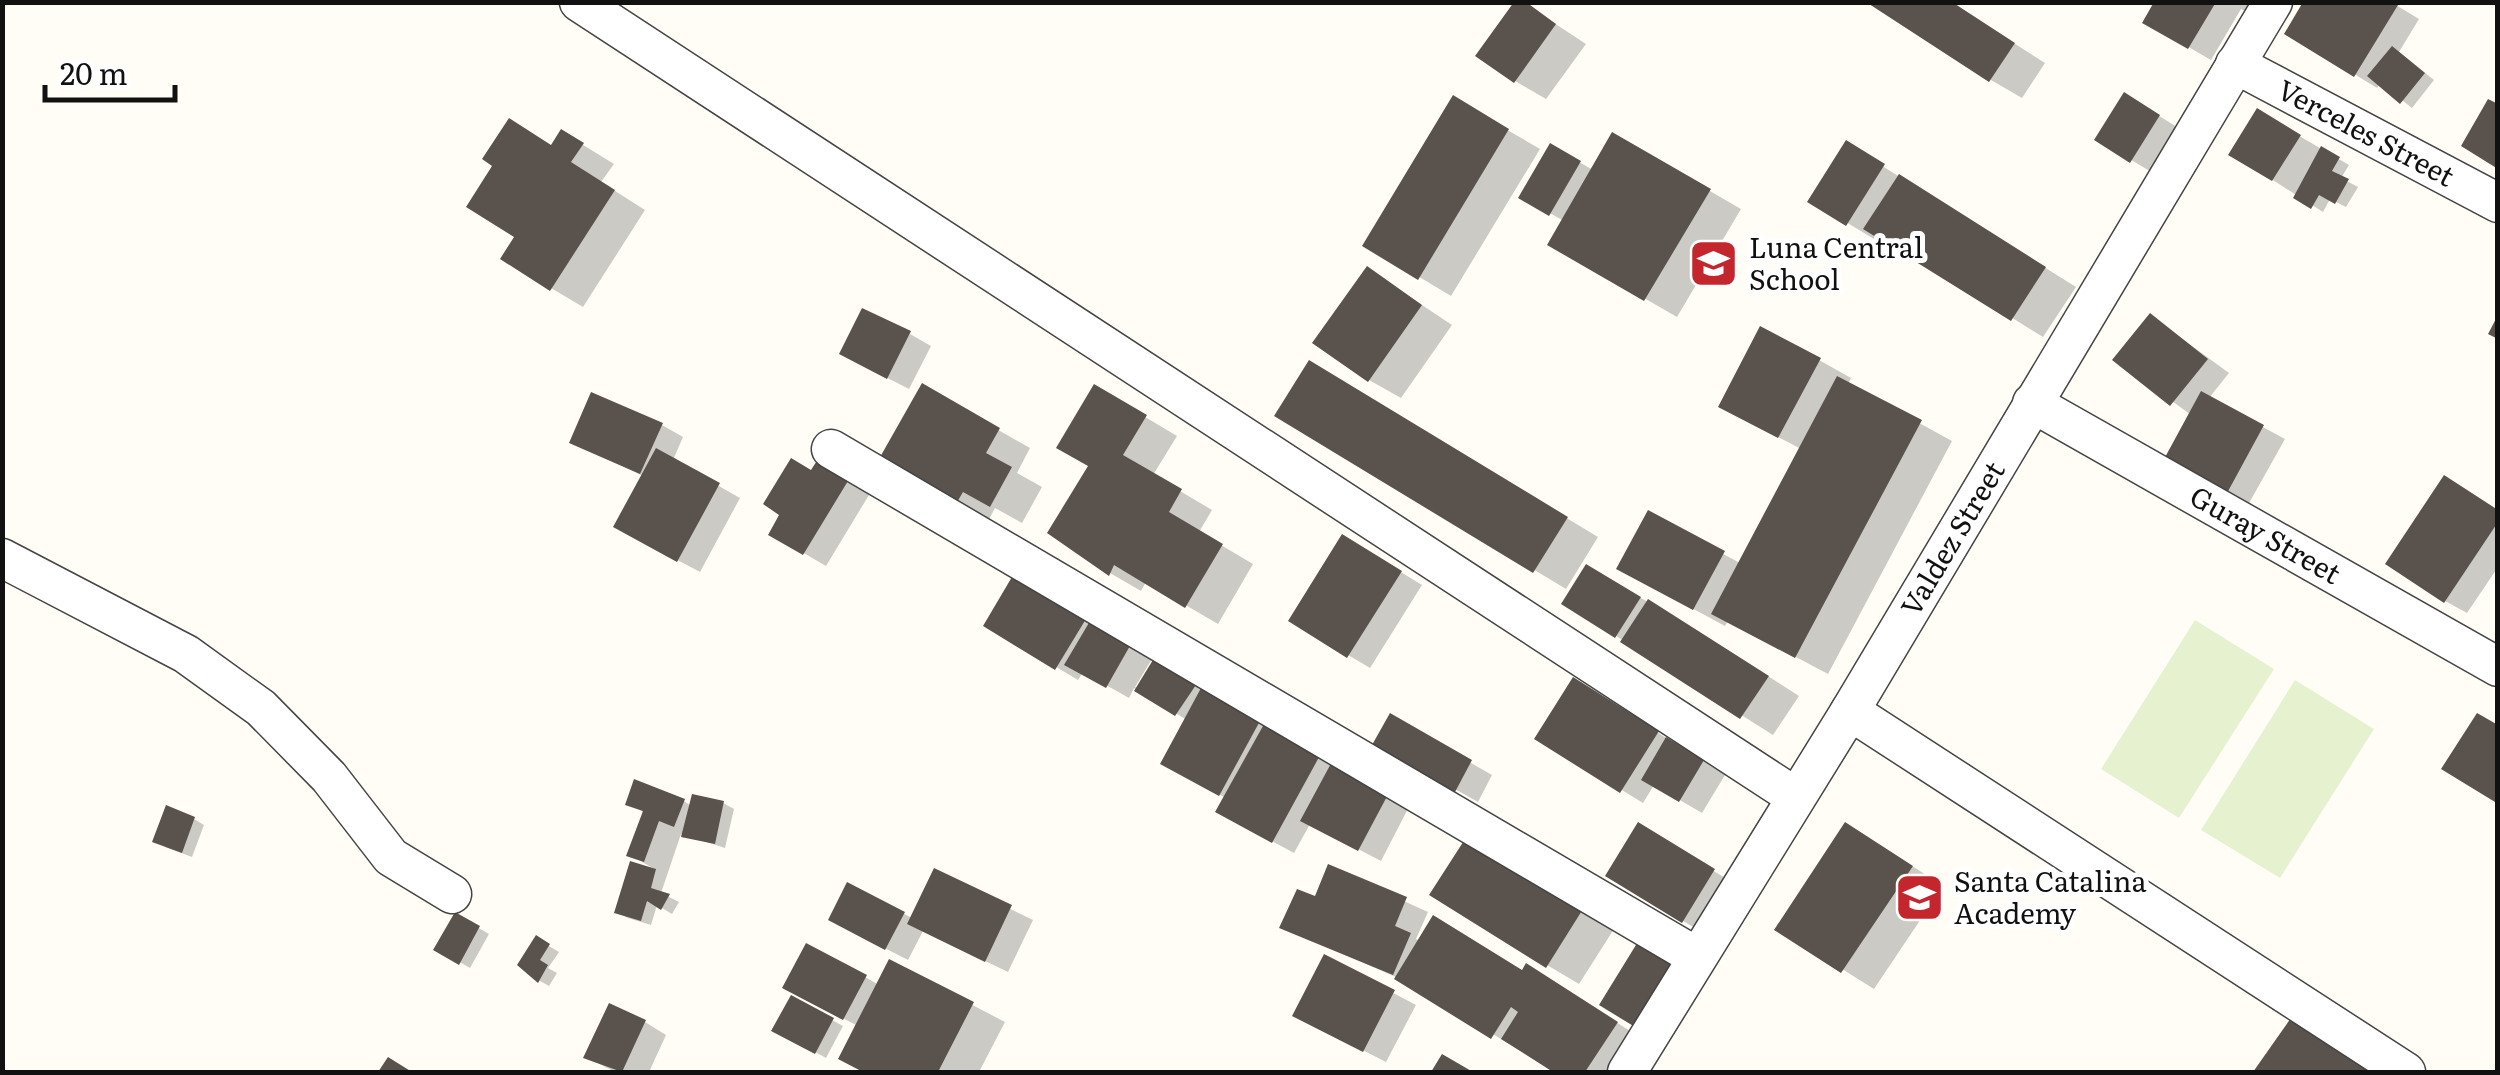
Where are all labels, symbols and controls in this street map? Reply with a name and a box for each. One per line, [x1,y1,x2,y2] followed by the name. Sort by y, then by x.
[45,40,175,102] scale bar
[60,50,128,94] text: 20 m
[2271,67,2463,196] street label: Verceles Street
[1749,225,1923,299] place label: Luna Central School
[1688,238,1740,290] school or university icon: Luna Central School
[1889,452,2014,623] street label: Valdez Street
[2183,474,2350,593] street label: Guray Street
[1954,859,2147,933] place label: Santa Catalina Academy
[1893,872,1945,924] school or university icon: Santa Catalina Academy

